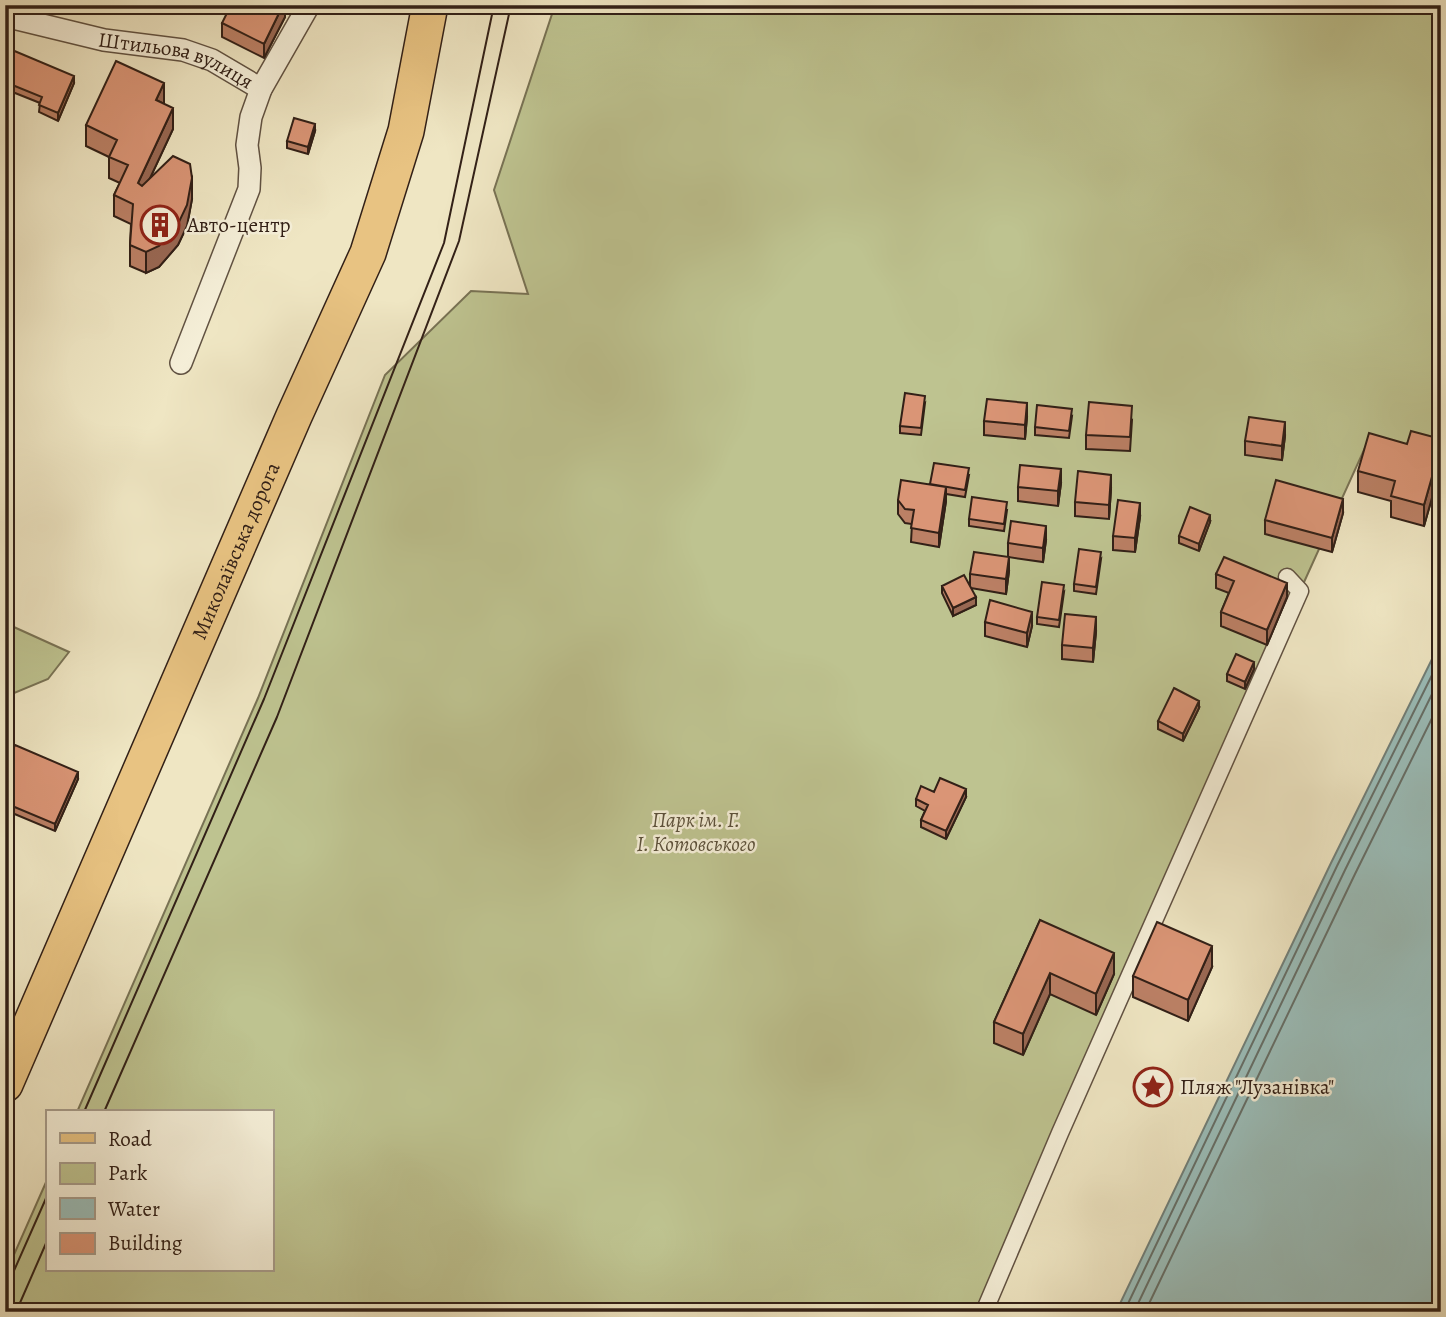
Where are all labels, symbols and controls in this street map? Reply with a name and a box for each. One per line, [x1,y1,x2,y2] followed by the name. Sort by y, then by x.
[96,25,259,95] street label: Штильова вулиця
[139,204,181,246] building icon: Авто-центр
[186,211,291,239] place label: Авто-центр
[185,457,287,644] street label: Миколаївська дорога
[636,806,756,858] park label: Парк ім. Г. І. Котовського
[1132,1066,1174,1108] place icon: Пляж "Лузанівка"
[1180,1073,1334,1101] place label: Пляж "Лузанівка"
[46,1110,273,1272] legend
[108,1125,152,1153] text: Road
[108,1159,148,1187] text: Park
[107,1195,160,1223] text: Water
[108,1229,183,1257] text: Building

